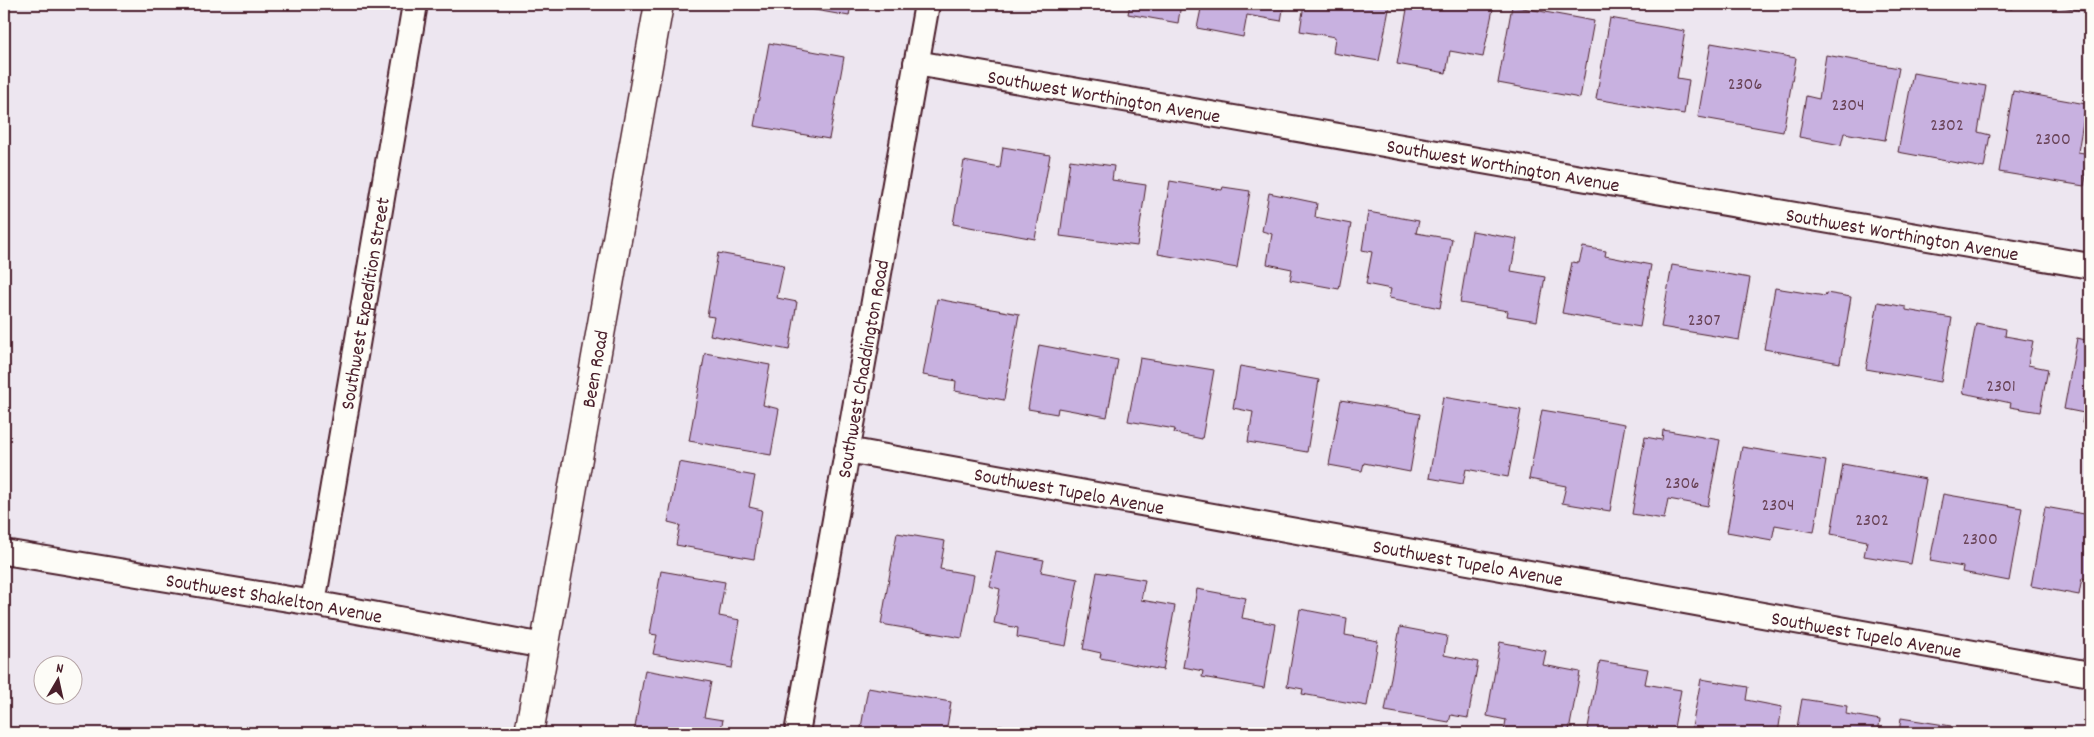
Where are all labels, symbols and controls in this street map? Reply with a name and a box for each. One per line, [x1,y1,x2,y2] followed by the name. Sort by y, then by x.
[985,65,1223,132] street label: Southwest Worthington Avenue
[1728,73,1762,98] house number: 2306
[1831,94,1865,119] house number: 2304
[1930,114,1964,139] house number: 2302
[2035,128,2071,153] house number: 2300
[1384,134,1622,201] street label: Southwest Worthington Avenue
[335,195,399,412] street label: Southwest Expedition Street
[1783,203,2021,270] street label: Southwest Worthington Avenue
[832,258,898,481] street label: Southwest Chaddington Road
[1688,309,1720,334] house number: 2307
[576,328,618,410] street label: Been Road
[1986,375,2016,400] house number: 2301
[972,462,1166,524] street label: Southwest Tupelo Avenue
[1665,472,1699,497] house number: 2306
[1761,494,1795,519] house number: 2304
[1855,509,1889,534] house number: 2302
[1962,528,1998,553] house number: 2300
[1370,534,1565,596] street label: Southwest Tupelo Avenue
[163,568,384,633] street label: Southwest Shakelton Avenue
[1769,606,1964,668] street label: Southwest Tupelo Avenue
[32,654,82,704] north arrow
[55,659,65,680] text: N

